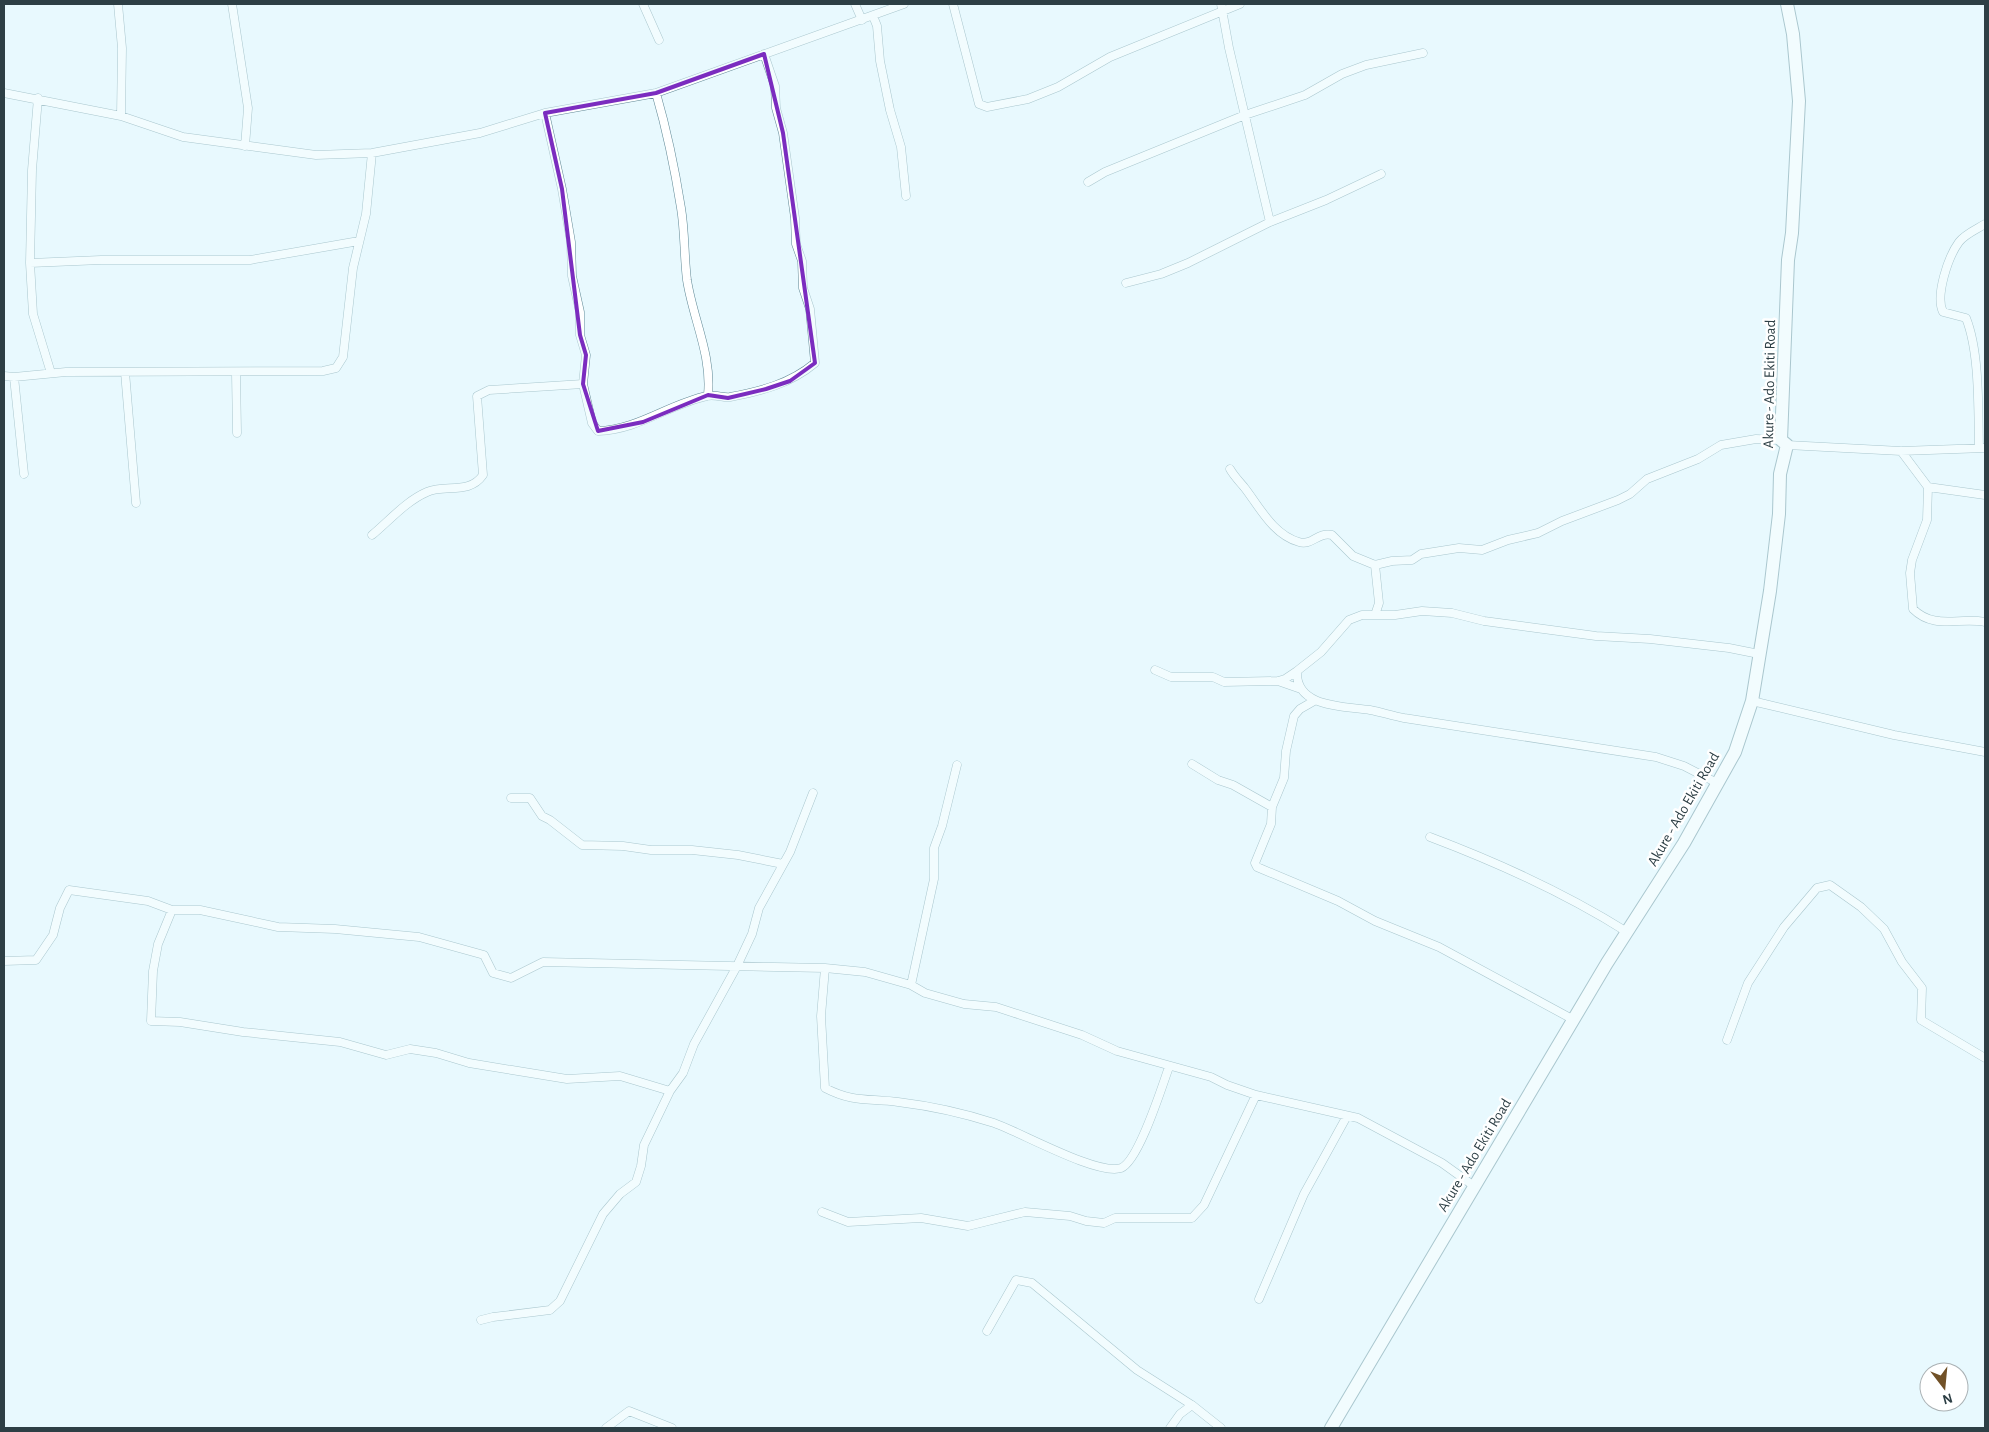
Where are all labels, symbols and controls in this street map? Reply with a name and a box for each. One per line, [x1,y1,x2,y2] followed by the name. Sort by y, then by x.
[1761,319,1778,448] street label: Akure - Ado Ekiti Road
[1645,750,1722,869] street label: Akure - Ado Ekiti Road
[1435,1096,1514,1214] street label: Akure - Ado Ekiti Road
[1919,1362,1969,1412] north arrow
[1941,1390,1954,1407] text: N

